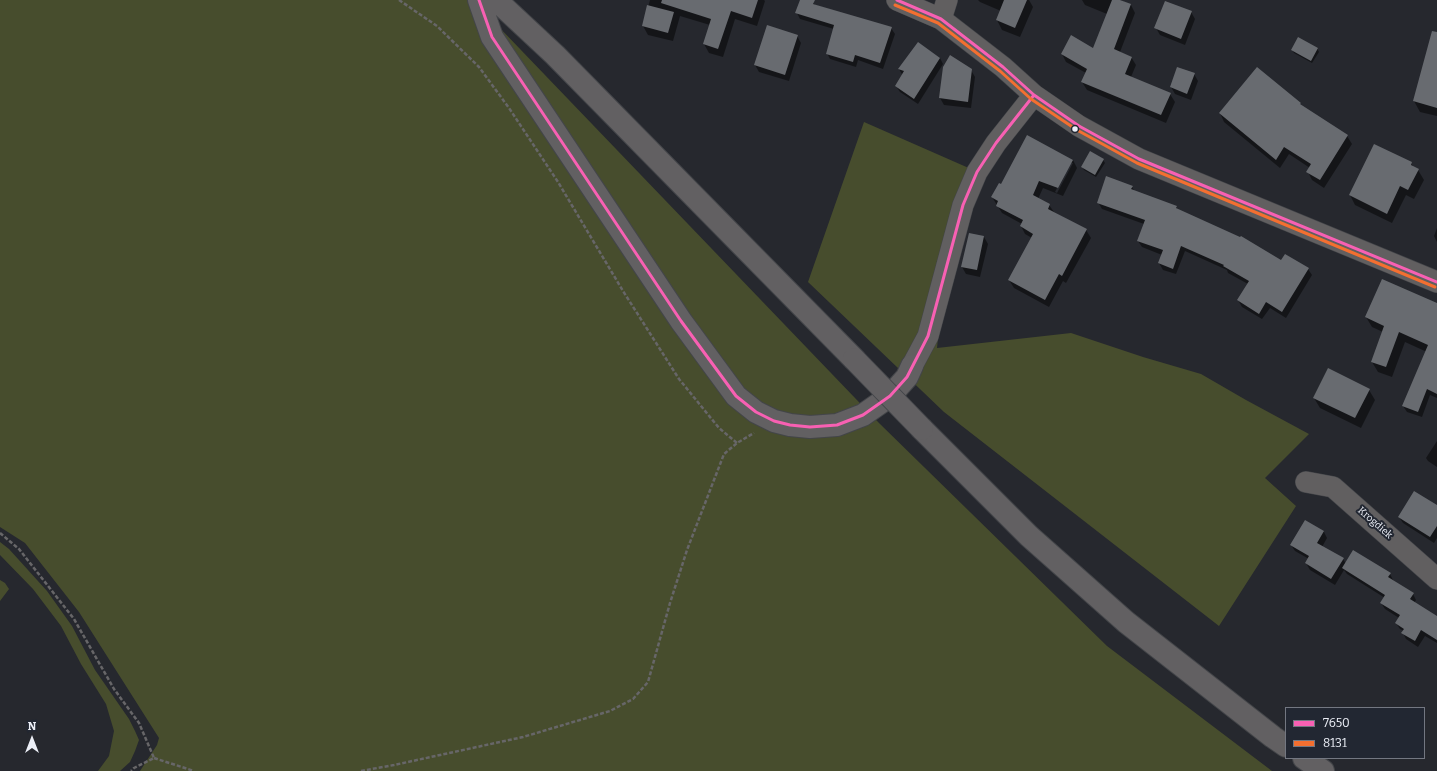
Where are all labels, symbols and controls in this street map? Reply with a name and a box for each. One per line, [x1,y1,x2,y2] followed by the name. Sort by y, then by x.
[1070,124,1080,134] unlabelled marker
[1355,505,1395,541] street label: Krogdiek
[1285,707,1425,759] legend
[1323,716,1350,730] text: 7650
[12,719,52,759] north arrow
[28,720,36,733] text: N
[1323,736,1347,750] text: 8131

